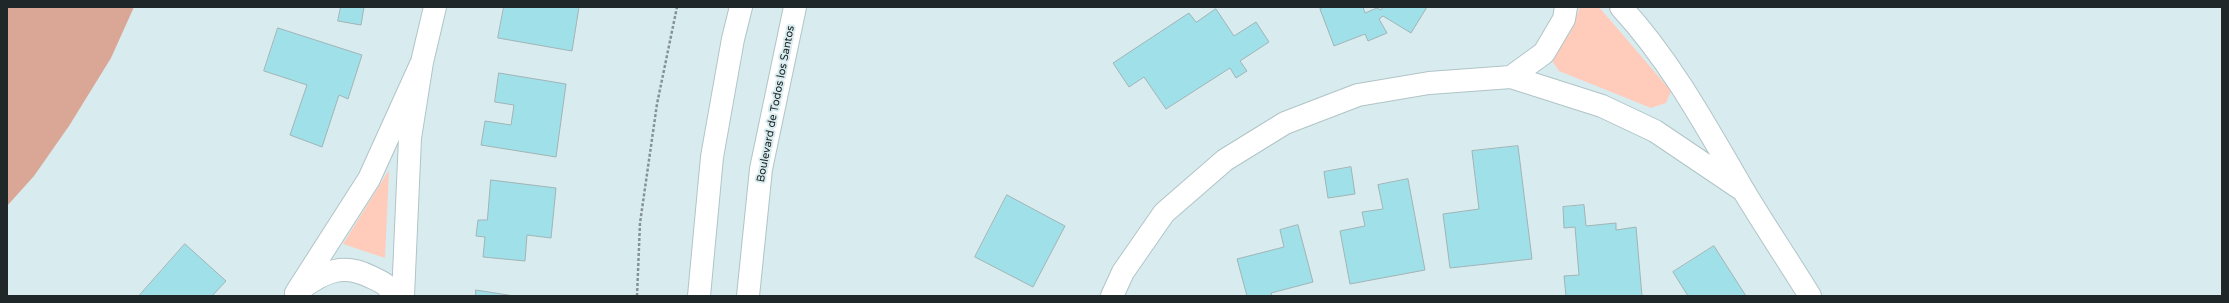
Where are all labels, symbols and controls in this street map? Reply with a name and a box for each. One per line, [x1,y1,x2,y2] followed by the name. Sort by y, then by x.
[754,25,798,183] street label: Boulevard de Todos los Santos

